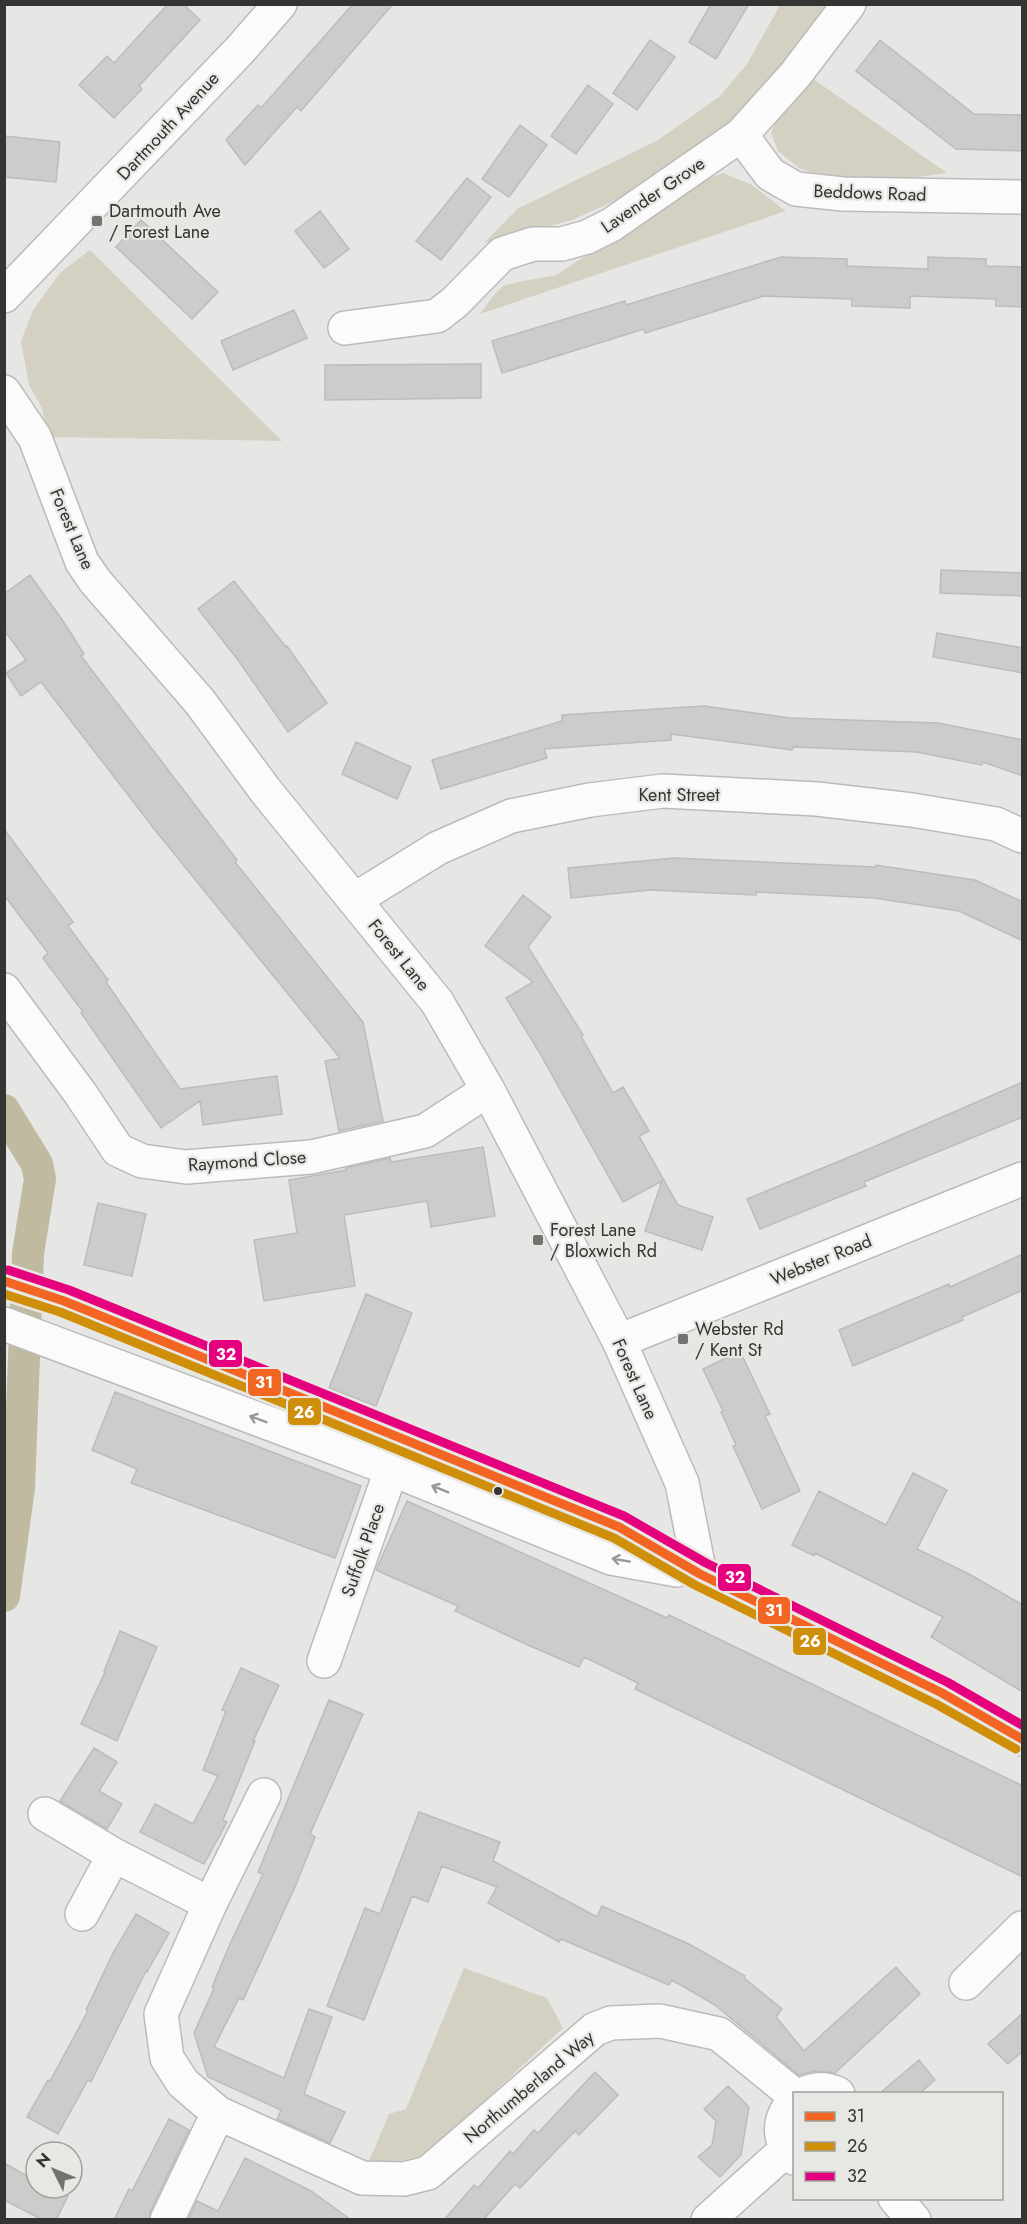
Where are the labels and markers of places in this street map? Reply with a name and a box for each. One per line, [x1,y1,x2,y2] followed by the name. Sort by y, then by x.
[109,198,221,245] place label: Dartmouth Ave / Forest Lane
[90,214,104,228] marker: Dartmouth Ave / Forest Lane
[550,1217,657,1264] place label: Forest Lane / Bloxwich Rd
[531,1233,545,1247] marker: Forest Lane / Bloxwich Rd
[695,1316,784,1363] place label: Webster Rd / Kent St
[676,1332,690,1346] marker: Webster Rd / Kent St
[492,1485,504,1497] unlabelled marker

